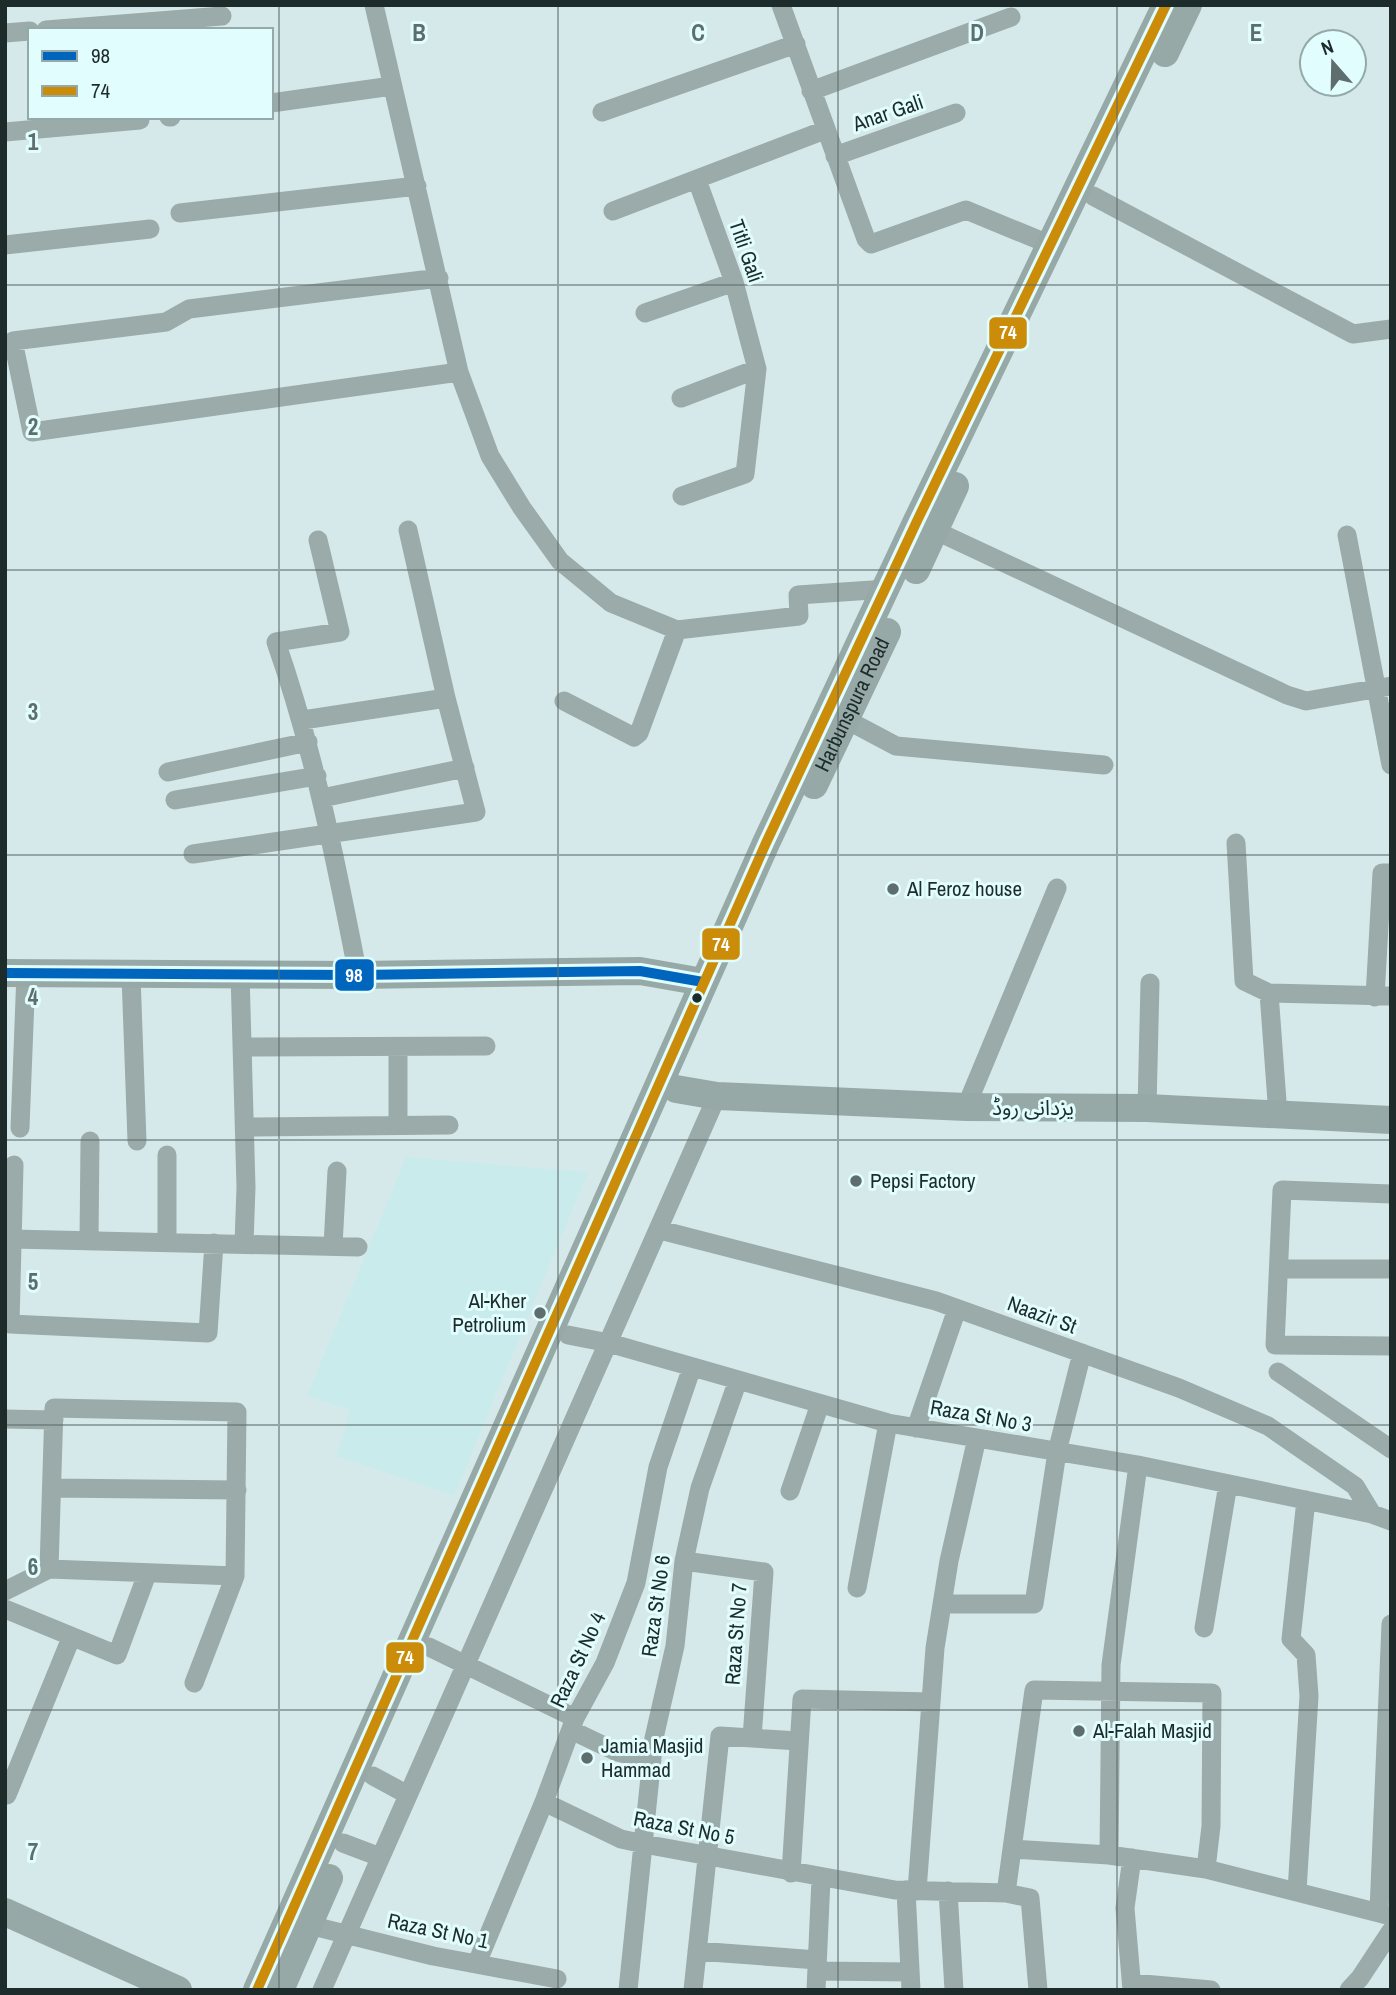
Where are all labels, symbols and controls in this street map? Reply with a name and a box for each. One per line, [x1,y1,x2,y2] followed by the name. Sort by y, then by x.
[412,17,426,48] text: B
[691,17,705,48] text: C
[970,17,984,48] text: D
[1250,17,1262,48] text: E
[28,28,273,119] legend
[1298,28,1368,98] north arrow
[1317,33,1337,61] text: N
[91,41,110,70] text: 98
[91,76,111,105] text: 74
[848,87,927,138] street label: Anar Gali
[28,126,39,157] text: 1
[722,216,771,286] street label: Titli Gali
[988,316,1028,350] line badge: 74
[999,319,1017,345] text: 74
[28,411,38,442] text: 2
[807,633,896,776] street label: Harbunspura Road
[28,696,38,727] text: 3
[906,874,1022,903] place label: Al Feroz house
[885,881,901,897] marker: Al Feroz house
[701,927,741,961] line badge: 74
[712,931,730,957] text: 74
[334,958,375,992] line badge: 98
[345,962,363,988] text: 98
[28,981,39,1012] text: 4
[690,991,704,1005] unlabelled marker
[992,1093,1074,1122] street label: یزدانی روڈ
[870,1166,976,1195] place label: Pepsi Factory
[848,1173,864,1189] marker: Pepsi Factory
[28,1266,38,1297] text: 5
[452,1286,526,1339] place label: Al-Kher Petrolium
[1003,1289,1081,1341] street label: Naazir St
[532,1305,548,1321] marker: Al-Kher Petrolium
[928,1392,1034,1439] street label: Raza St No 3
[28,1551,38,1582] text: 6
[634,1553,677,1659] street label: Raza St No 6
[717,1582,754,1686] street label: Raza St No 7
[543,1607,613,1712] street label: Raza St No 4
[385,1641,425,1674] line badge: 74
[396,1644,414,1670] text: 74
[1092,1716,1212,1745] place label: Al-Falah Masjid
[1071,1723,1087,1739] marker: Al-Falah Masjid
[601,1731,703,1784] place label: Jamia Masjid Hammad
[579,1750,595,1766] marker: Jamia Masjid Hammad
[631,1804,737,1852] street label: Raza St No 5
[28,1836,38,1867] text: 7
[385,1906,492,1955] street label: Raza St No 1

